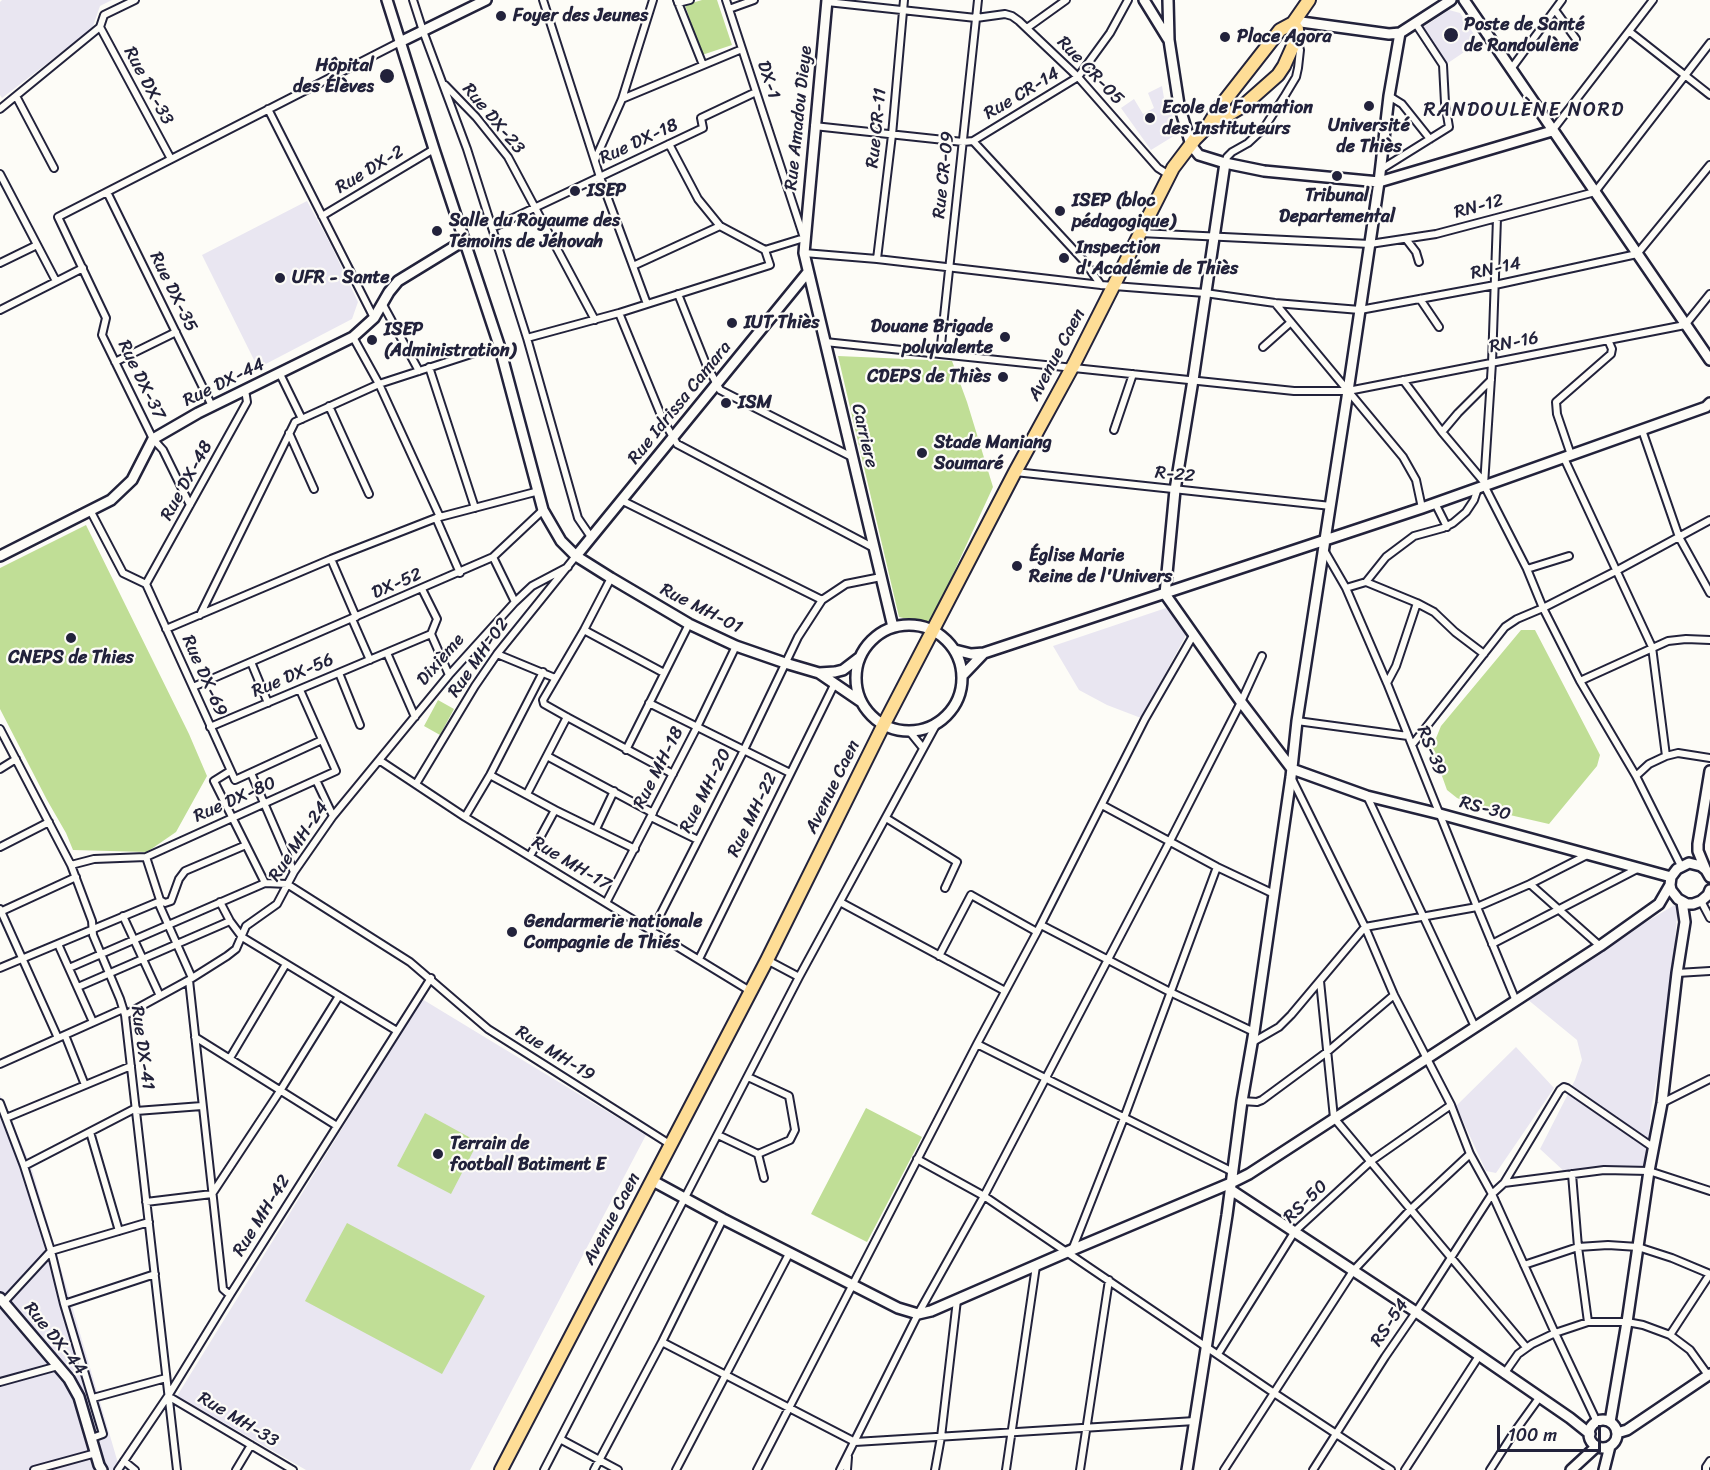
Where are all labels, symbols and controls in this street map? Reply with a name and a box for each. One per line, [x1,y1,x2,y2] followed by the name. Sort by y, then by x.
[513,5,648,27] place label: Foyer des Jeunes
[494,9,508,23] marker: Foyer des Jeunes
[1464,14,1585,57] place label: Poste de Santé de Randoulène
[1237,26,1331,48] place label: Place Agora
[1442,26,1460,44] marker: Poste de Santé de Randoulène
[1218,30,1232,44] marker: Place Agora
[1052,32,1128,110] street label: Rue CR-05
[118,43,178,129] street label: Rue DX-33
[781,45,817,191] street label: Rue Amadou Dieye
[293,55,374,98] place label: Hôpital des Élèves
[752,58,784,102] street label: DX-1
[980,63,1064,125] street label: Rue CR-14
[378,67,396,85] marker: Hôpital des Élèves
[457,79,529,159] street label: Rue DX-23
[862,87,892,169] street label: Rue CR-11
[1162,97,1313,140] place label: Ecole de Formation des Instituteurs
[1362,99,1376,113] marker: Université de Thiès
[1423,99,1625,123] district label: RANDOULÈNE NORD
[1143,111,1157,125] marker: Ecole de Formation des Instituteurs
[596,114,682,170] street label: Rue DX-18
[1328,115,1410,158] place label: Université de Thiès
[929,130,959,220] street label: Rue CR-09
[332,141,408,199] street label: Rue DX-2
[1330,169,1344,183] marker: Tribunal Departemental
[587,180,626,202] place label: ISEP
[568,184,582,198] marker: ISEP
[1279,185,1395,228] place label: Tribunal Departemental
[1072,190,1176,232] place label: ISEP (bloc pédagogique)
[1452,190,1506,224] street label: RN-12
[1053,204,1067,218] marker: ISEP (bloc pédagogique)
[449,210,620,252] place label: Salle du Royaume des Témoins de Jéhovah
[430,224,444,238] marker: Salle du Royaume des Témoins de Jéhovah
[1076,237,1238,280] place label: Inspection d'Académie de Thiès
[144,248,202,336] street label: Rue DX-35
[1057,251,1071,265] marker: Inspection d'Académie de Thiès
[1469,253,1523,285] street label: RN-14
[292,267,390,289] place label: UFR - Sante
[273,271,287,285] marker: UFR - Sante
[1024,305,1090,405] street label: Avenue Caen
[744,312,820,334] place label: IUT Thiès
[725,316,739,330] marker: IUT Thiès
[871,316,993,358] place label: Douane Brigade polyvalente
[384,319,516,362] place label: ISEP (Administration)
[1487,328,1541,358] street label: RN-16
[998,330,1012,344] marker: Douane Brigade polyvalente
[365,333,379,347] marker: ISEP (Administration)
[113,337,169,423] street label: Rue DX-37
[624,337,736,469] street label: Rue Idrissa Camara
[180,354,268,412] street label: Rue DX-44
[867,366,991,388] place label: CDEPS de Thiès
[996,370,1010,384] marker: CDEPS de Thiès
[738,392,772,414] place label: ISM
[719,396,733,410] marker: ISM
[846,402,882,470] street label: Carriere
[934,432,1052,474] place label: Stade Maniang Soumaré
[156,437,218,525] street label: Rue DX-48
[915,446,929,460] marker: Stade Maniang Soumaré
[1154,462,1196,488] street label: R-22
[1029,545,1172,588] place label: Église Marie Reine de l'Univers
[1010,559,1024,573] marker: Église Marie Reine de l'Univers
[369,564,425,604] street label: DX-52
[656,579,746,639] street label: Rue MH-01
[444,614,514,702] street label: Rue MH-02
[413,630,469,690] street label: Dixième
[64,631,78,645] marker: CNEPS de Thies
[176,632,232,720] street label: Rue DX-69
[8,647,134,669] place label: CNEPS de Thies
[249,649,337,703] street label: Rue DX-56
[1411,723,1451,779] street label: RS-39
[629,724,689,812] street label: Rue MH-18
[801,737,865,837] street label: Avenue Caen
[675,745,737,837] street label: Rue MH-20
[723,769,783,861] street label: Rue MH-22
[191,772,279,828] street label: Rue DX-80
[1457,792,1513,826] street label: RS-30
[264,798,334,886] street label: Rue MH-24
[528,832,614,896] street label: Rue MH-17
[524,911,703,954] place label: Gendarmerie nationale Compagnie de Thiés
[505,925,519,939] marker: Gendarmerie nationale Compagnie de Thiés
[125,1005,159,1091] street label: Rue DX-41
[512,1021,598,1087] street label: Rue MH-19
[450,1133,606,1176] place label: Terrain de football Batiment E
[431,1147,445,1161] marker: Terrain de football Batiment E
[579,1169,645,1269] street label: Avenue Caen
[228,1171,296,1261] street label: Rue MH-42
[1279,1176,1333,1228] street label: RS-50
[1366,1295,1414,1351] street label: RS-54
[19,1298,91,1380] street label: Rue DX-44
[194,1388,282,1452] street label: Rue MH-33
[1500,1413,1604,1451] scale bar
[1508,1419,1557,1451] text: 100 m

